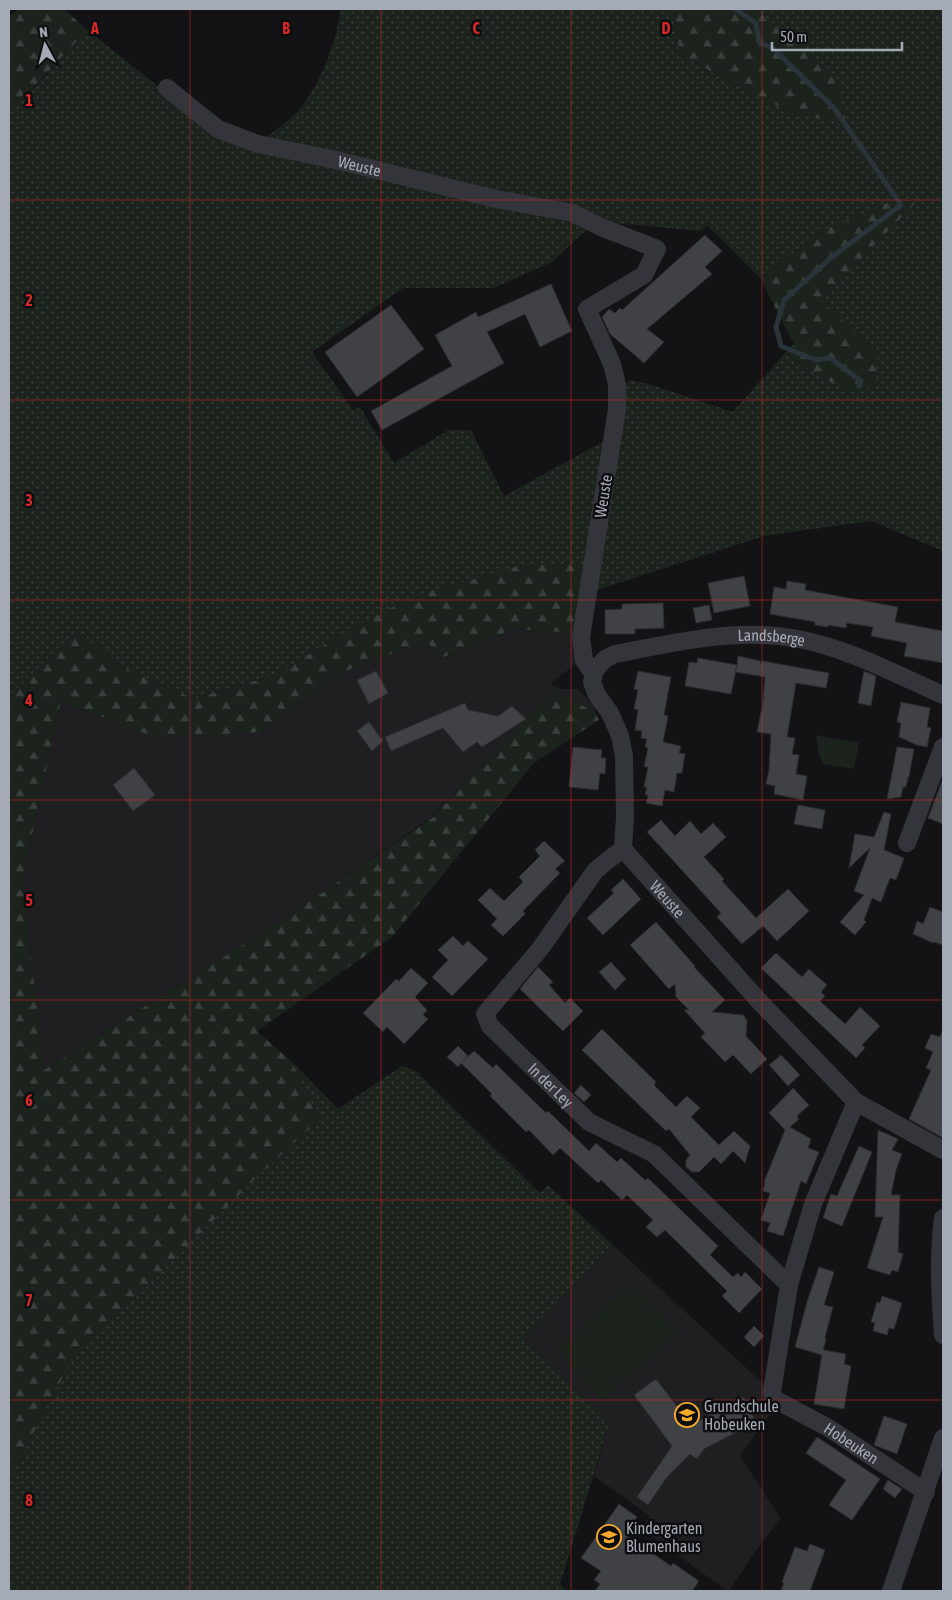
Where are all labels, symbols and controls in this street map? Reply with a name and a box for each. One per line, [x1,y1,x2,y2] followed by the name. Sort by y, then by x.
[90,19,99,37] text: A
[282,19,290,37] text: B
[472,19,480,37] text: C
[662,19,671,37] text: D
[20,20,70,70] north arrow
[772,20,902,52] scale bar
[38,24,48,41] text: N
[780,28,807,45] text: 50 m
[25,91,33,109] text: 1
[336,152,383,180] street label: Weuste
[25,291,33,309] text: 2
[591,473,615,519] street label: Weuste
[25,491,33,509] text: 3
[737,626,807,649] street label: Landsberge
[24,691,33,709] text: 4
[646,877,689,921] street label: Weuste
[25,891,33,909] text: 5
[525,1059,577,1112] street label: In der Ley
[25,1091,33,1109] text: 6
[25,1291,33,1309] text: 7
[704,1397,779,1433] place label: Grundschule Hobeuken
[674,1402,700,1428] school or university icon: Grundschule Hobeuken
[821,1419,882,1467] street label: Hobeuken
[25,1491,33,1509] text: 8
[626,1519,702,1555] place label: Kindergarten Blumenhaus
[596,1524,622,1550] school or university icon: Kindergarten Blumenhaus

